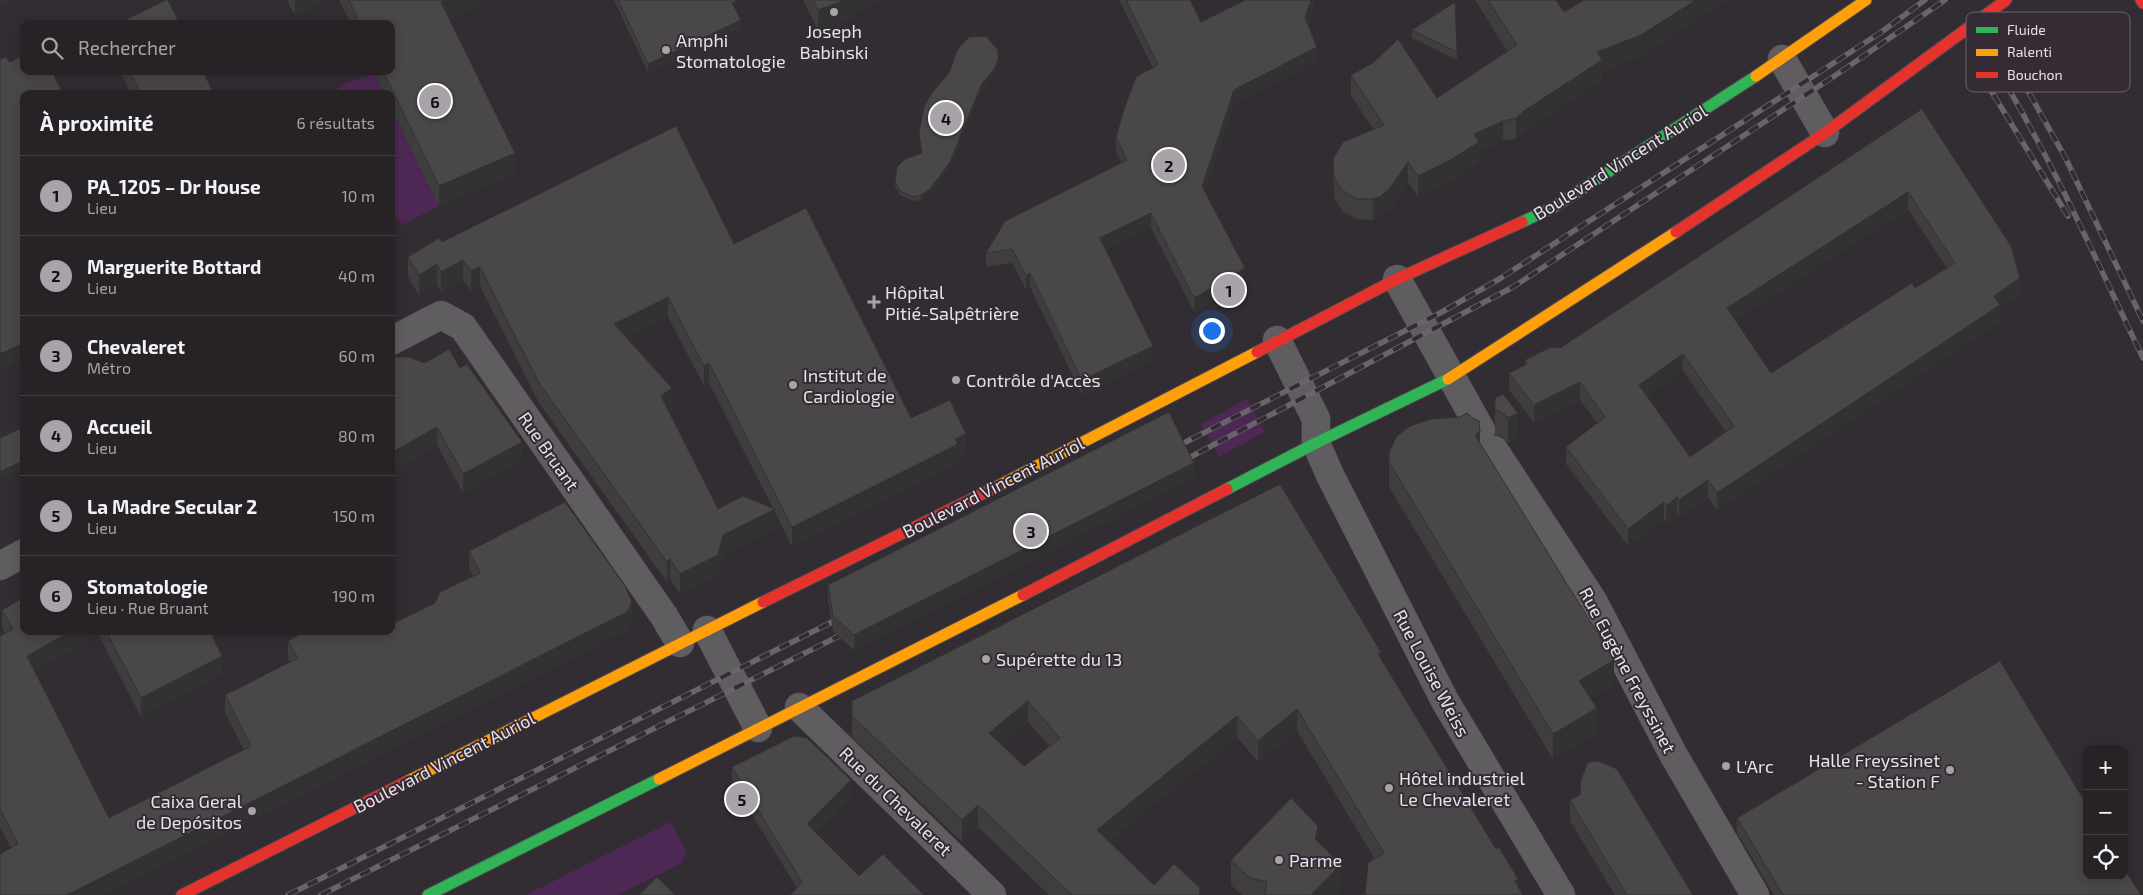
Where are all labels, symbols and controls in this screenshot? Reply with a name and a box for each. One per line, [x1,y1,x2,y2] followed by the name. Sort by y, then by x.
[828,6,840,18] marker: Joseph Babinski
[1966,12,2130,92] legend
[20,20,395,75] search box
[800,20,869,63] place label: Joseph Babinski
[2007,21,2046,38] text: Fluide
[676,29,786,72] place label: Amphi Stomatologie
[38,34,66,62] icon: search
[78,36,176,59] text: Rechercher
[2007,43,2052,60] text: Ralenti
[660,44,672,56] marker: Amphi Stomatologie
[2007,66,2063,83] text: Bouchon
[419,82,451,120] pin: 6
[930,99,962,137] pin: 4
[1529,99,1711,225] street label: Boulevard Vincent Auriol
[40,110,154,135] text: À proximité
[296,113,375,132] text: 6 résultats
[1153,146,1185,184] pin: 2
[87,175,261,198] text: PA_1205 – Dr House
[53,186,59,205] text: 1
[341,186,375,205] text: 10 m
[87,198,117,217] text: Lieu
[87,255,261,278] text: Marguerite Bottard
[51,266,61,285] text: 2
[338,266,375,285] text: 40 m
[1213,271,1245,309] pin: 1
[87,278,117,297] text: Lieu
[885,281,1019,324] place label: Hôpital Pitié-Salpêtrière
[867,295,881,309] marker: Hôpital Pitié-Salpêtrière
[1199,318,1225,344] your location
[87,335,185,358] text: Chevaleret
[51,346,61,365] text: 3
[339,346,375,365] text: 60 m
[87,358,131,377] text: Métro
[803,364,895,407] place label: Institut de Cardiologie
[966,369,1101,391] place label: Contrôle d'Accès
[950,374,962,386] marker: Contrôle d'Accès
[787,379,799,391] marker: Institut de Cardiologie
[514,407,584,495] street label: Rue Bruant
[87,415,152,438] text: Accueil
[51,426,61,445] text: 4
[338,426,375,445] text: 80 m
[899,431,1088,542] street label: Boulevard Vincent Auriol
[87,438,117,457] text: Lieu
[87,495,257,518] text: La Madre Secular 2
[52,506,60,525] text: 5
[333,506,375,525] text: 150 m
[1015,512,1047,550] pin: 3
[87,518,117,537] text: Lieu
[87,575,208,598] text: Stomatologie
[1575,583,1681,757] street label: Rue Eugène Freyssinet
[51,586,61,605] text: 6
[332,586,375,605] text: 190 m
[87,598,209,617] text: Lieu · Rue Bruant
[1389,606,1475,740] street label: Rue Louise Weiss
[996,648,1122,670] place label: Supérette du 13
[980,653,992,665] marker: Supérette du 13
[350,706,539,817] street label: Boulevard Vincent Auriol
[835,742,957,860] street label: Rue du Chevaleret
[2083,745,2128,880] map controls
[2083,745,2128,790] button: +
[1808,749,1940,792] place label: Halle Freyssinet - Station F
[1736,755,1774,777] place label: L'Arc
[1720,760,1732,772] marker: L'Arc
[1944,764,1956,776] marker: Halle Freyssinet - Station F
[1399,767,1526,810] place label: Hôtel industriel Le Chevaleret
[726,780,758,818] pin: 5
[1383,782,1395,794] marker: Hôtel industriel Le Chevaleret
[136,790,243,833] place label: Caixa Geral de Depósitos
[2083,790,2128,835] button: −
[246,805,258,817] marker: Caixa Geral de Depósitos
[2083,835,2128,880] button: locate
[1289,849,1342,871] place label: Parme
[1273,854,1285,866] marker: Parme

